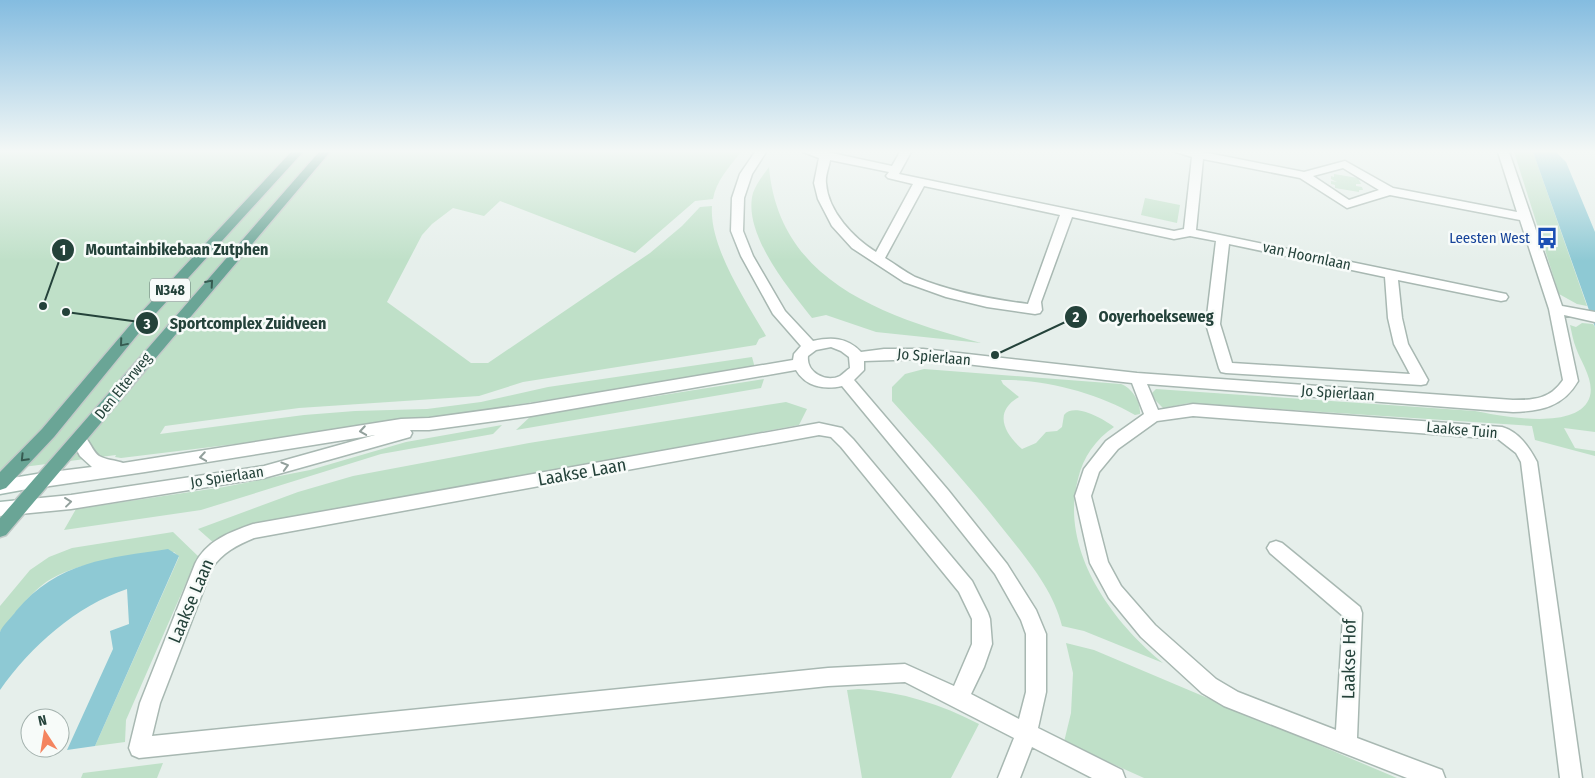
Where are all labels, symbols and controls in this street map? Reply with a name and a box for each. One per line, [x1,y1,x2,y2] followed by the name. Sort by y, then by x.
[1534,225,1560,251] bus stop icon: Leesten West
[1449,229,1530,247] place label: Leesten West
[51,234,279,265] callout: Mountainbikebaan Zutphen
[1261,238,1353,274] street label: van Hoornlaan
[86,240,268,259] text: Mountainbikebaan Zutphen
[60,241,66,259] text: 1
[150,278,190,302] road number: N348
[205,279,214,288] one-way arrow
[1063,301,1224,332] callout: Ooyerhoekseweg
[1098,307,1214,326] text: Ooyerhoekseweg
[134,308,336,339] callout: Sportcomplex Zuidveen
[1072,308,1080,326] text: 2
[170,314,326,333] text: Sportcomplex Zuidveen
[142,315,151,333] text: 3
[120,337,129,346] one-way arrow
[896,345,972,369] street label: Jo Spierlaan
[91,349,155,423] street label: Den Elterweg
[1301,381,1375,405] street label: Jo Spierlaan
[1426,418,1498,442] street label: Laakse Tuin
[359,425,367,436] one-way arrow
[199,451,207,461] one-way arrow
[21,452,30,461] one-way arrow
[536,453,628,491] street label: Laakse Laan
[189,462,265,492] street label: Jo Spierlaan
[280,462,288,472] one-way arrow
[65,497,73,508] one-way arrow
[163,556,219,646] street label: Laakse Laan
[1337,617,1361,699] street label: Laakse Hof
[20,708,70,758] north arrow
[37,712,48,730] text: N

